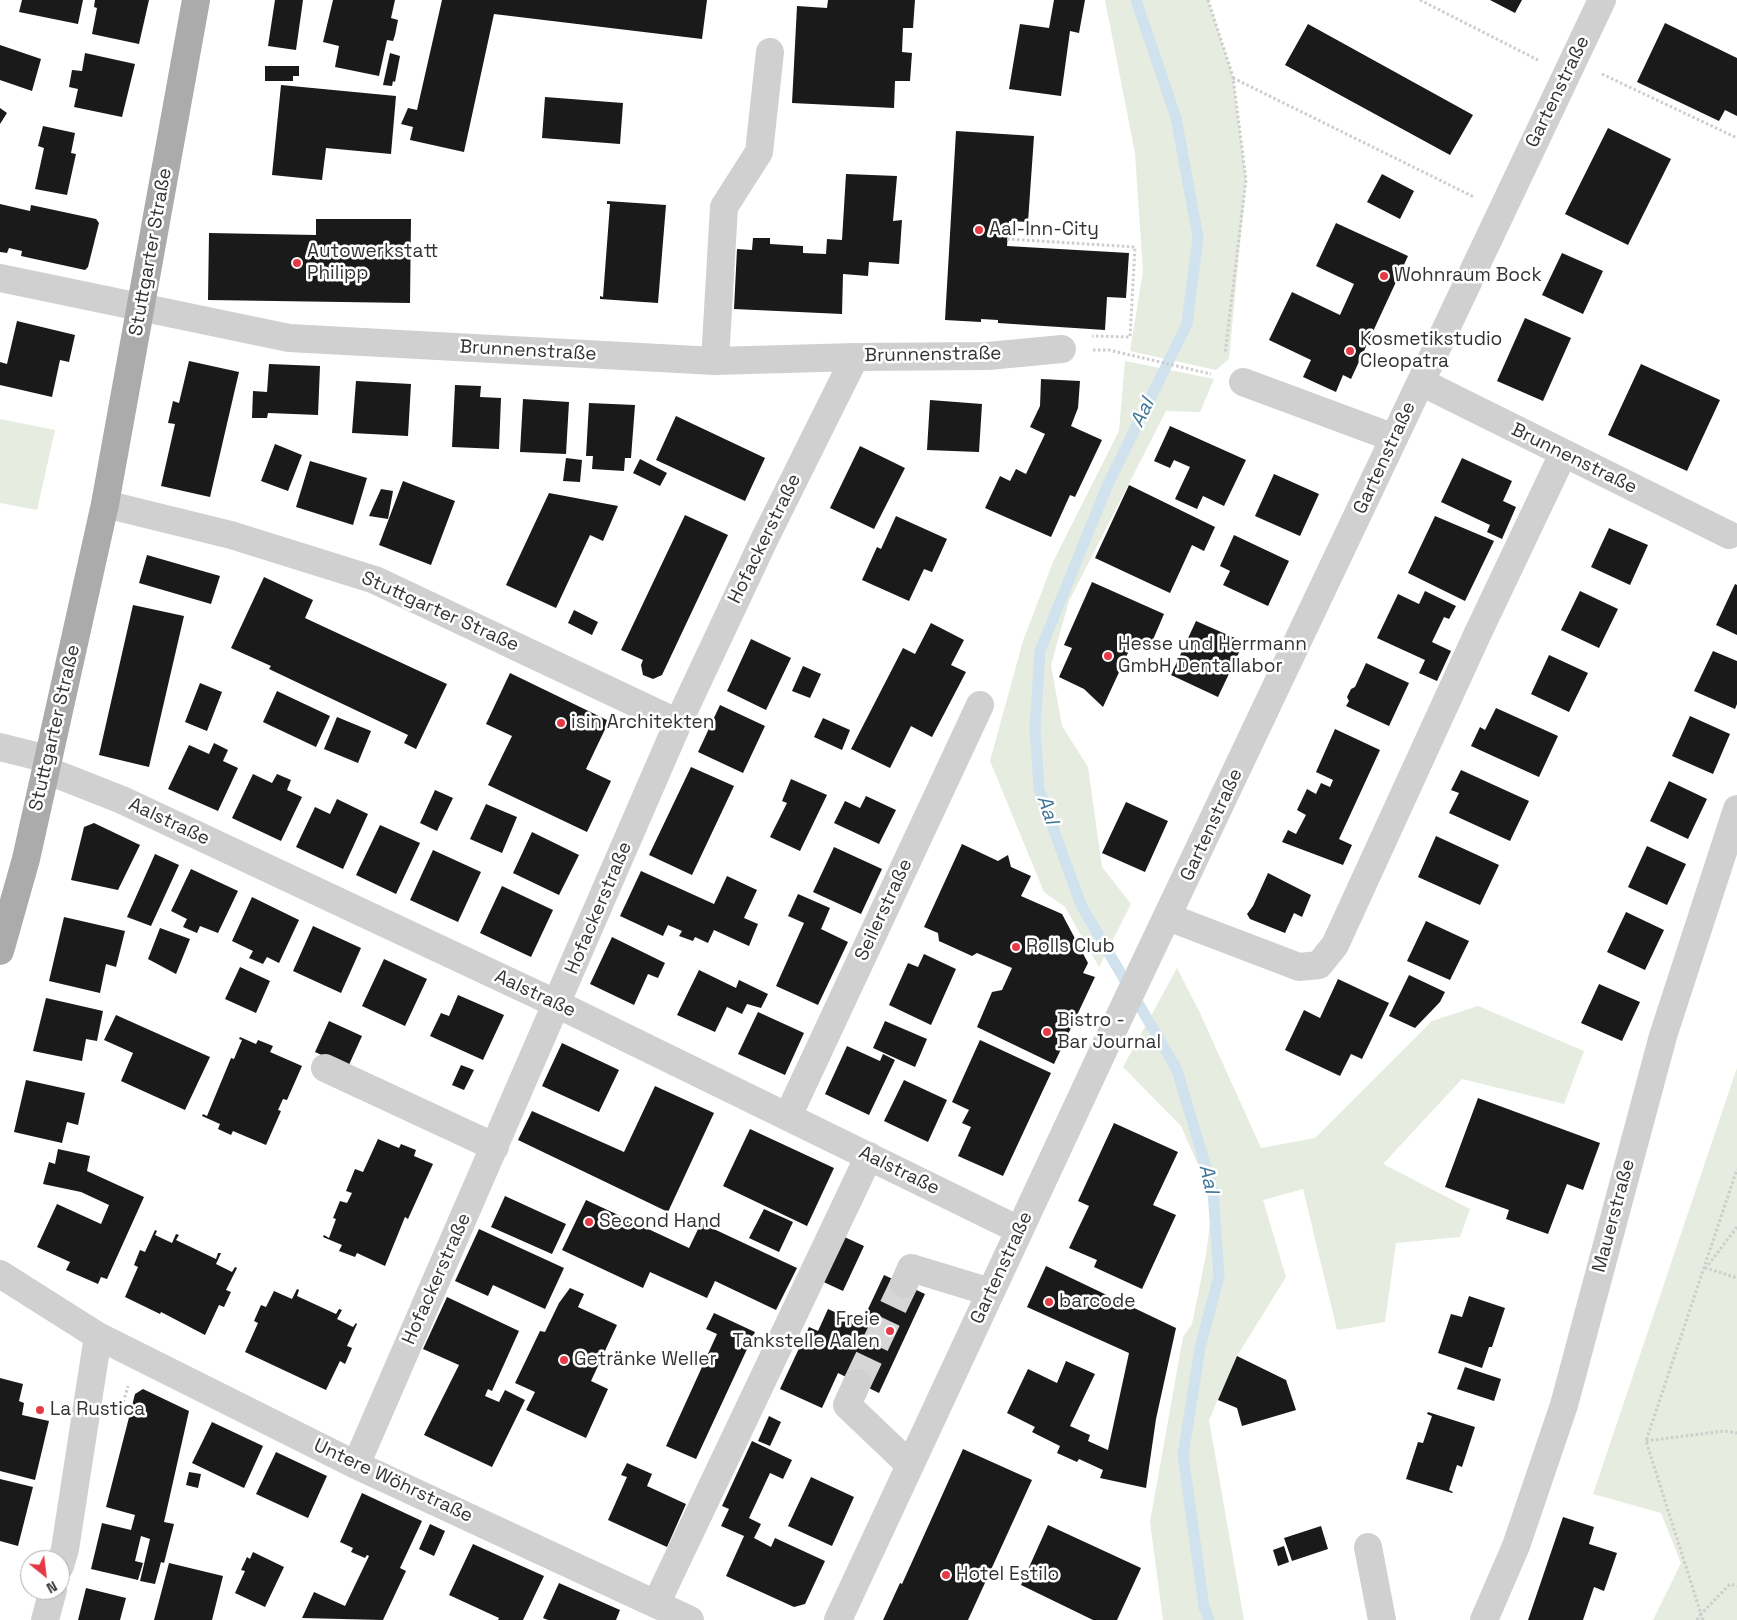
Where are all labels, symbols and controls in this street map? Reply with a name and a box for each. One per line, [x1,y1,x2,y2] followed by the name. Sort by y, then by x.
[1521,32,1595,152] street label: Gartenstraße
[125,166,177,338] street label: Stuttgarter Straße
[989,219,1099,241] place label: Aal-Inn-City
[973,224,985,236] marker: Aal-Inn-City
[307,241,438,285] place label: Autowerkstatt Philipp
[291,257,303,269] marker: Autowerkstatt Philipp
[1394,265,1542,287] place label: Wohnraum Bock
[1378,270,1390,282] marker: Wohnraum Bock
[1360,329,1502,373] place label: Kosmetikstudio Cleopatra
[459,336,597,366] street label: Brunnenstraße
[864,342,1002,368] street label: Brunnenstraße
[1344,345,1356,357] marker: Kosmetikstudio Cleopatra
[1126,395,1160,431] water label: Aal
[1349,398,1421,518] street label: Gartenstraße
[1507,419,1641,499] street label: Brunnenstraße
[724,470,806,608] street label: Hofackerstraße
[358,567,522,657] street label: Stuttgarter Straße
[1118,634,1307,678] place label: Hesse und Herrmann GmbH Dentallabor
[25,643,85,813] street label: Stuttgarter Straße
[1102,650,1114,662] marker: Hesse und Herrmann GmbH Dentallabor
[571,712,714,734] place label: isin Architekten
[555,717,567,729] marker: isin Architekten
[1176,765,1248,885] street label: Gartenstraße
[1031,792,1063,828] water label: Aal
[125,793,213,851] street label: Aalstraße
[561,838,637,978] street label: Hofackerstraße
[850,855,918,965] street label: Seilerstraße
[1026,936,1115,958] place label: Rolls Club
[1010,941,1022,953] marker: Rolls Club
[491,965,579,1023] street label: Aalstraße
[1057,1010,1161,1054] place label: Bistro - Bar Journal
[1041,1026,1053,1038] marker: Bistro - Bar Journal
[855,1142,943,1200] street label: Aalstraße
[1588,1157,1640,1275] street label: Mauerstraße
[1193,1162,1223,1196] water label: Aal
[966,1208,1038,1328] street label: Gartenstraße
[398,1210,476,1348] street label: Hofackerstraße
[599,1211,721,1233] place label: Second Hand
[583,1216,595,1228] marker: Second Hand
[1059,1291,1136,1313] place label: barcode
[1043,1296,1055,1308] marker: barcode
[733,1309,880,1353] place label: Freie Tankstelle Aalen
[884,1325,896,1337] marker: Freie Tankstelle Aalen
[574,1349,717,1371] place label: Getränke Weller
[558,1354,570,1366] marker: Getränke Weller
[50,1399,145,1421] place label: La Rustica
[34,1404,46,1416] marker: La Rustica
[310,1434,476,1528] street label: Untere Wöhrstraße
[20,1550,70,1600] north arrow
[956,1564,1059,1586] place label: Hotel Estilo
[940,1569,952,1581] marker: Hotel Estilo
[43,1577,60,1597] text: N

